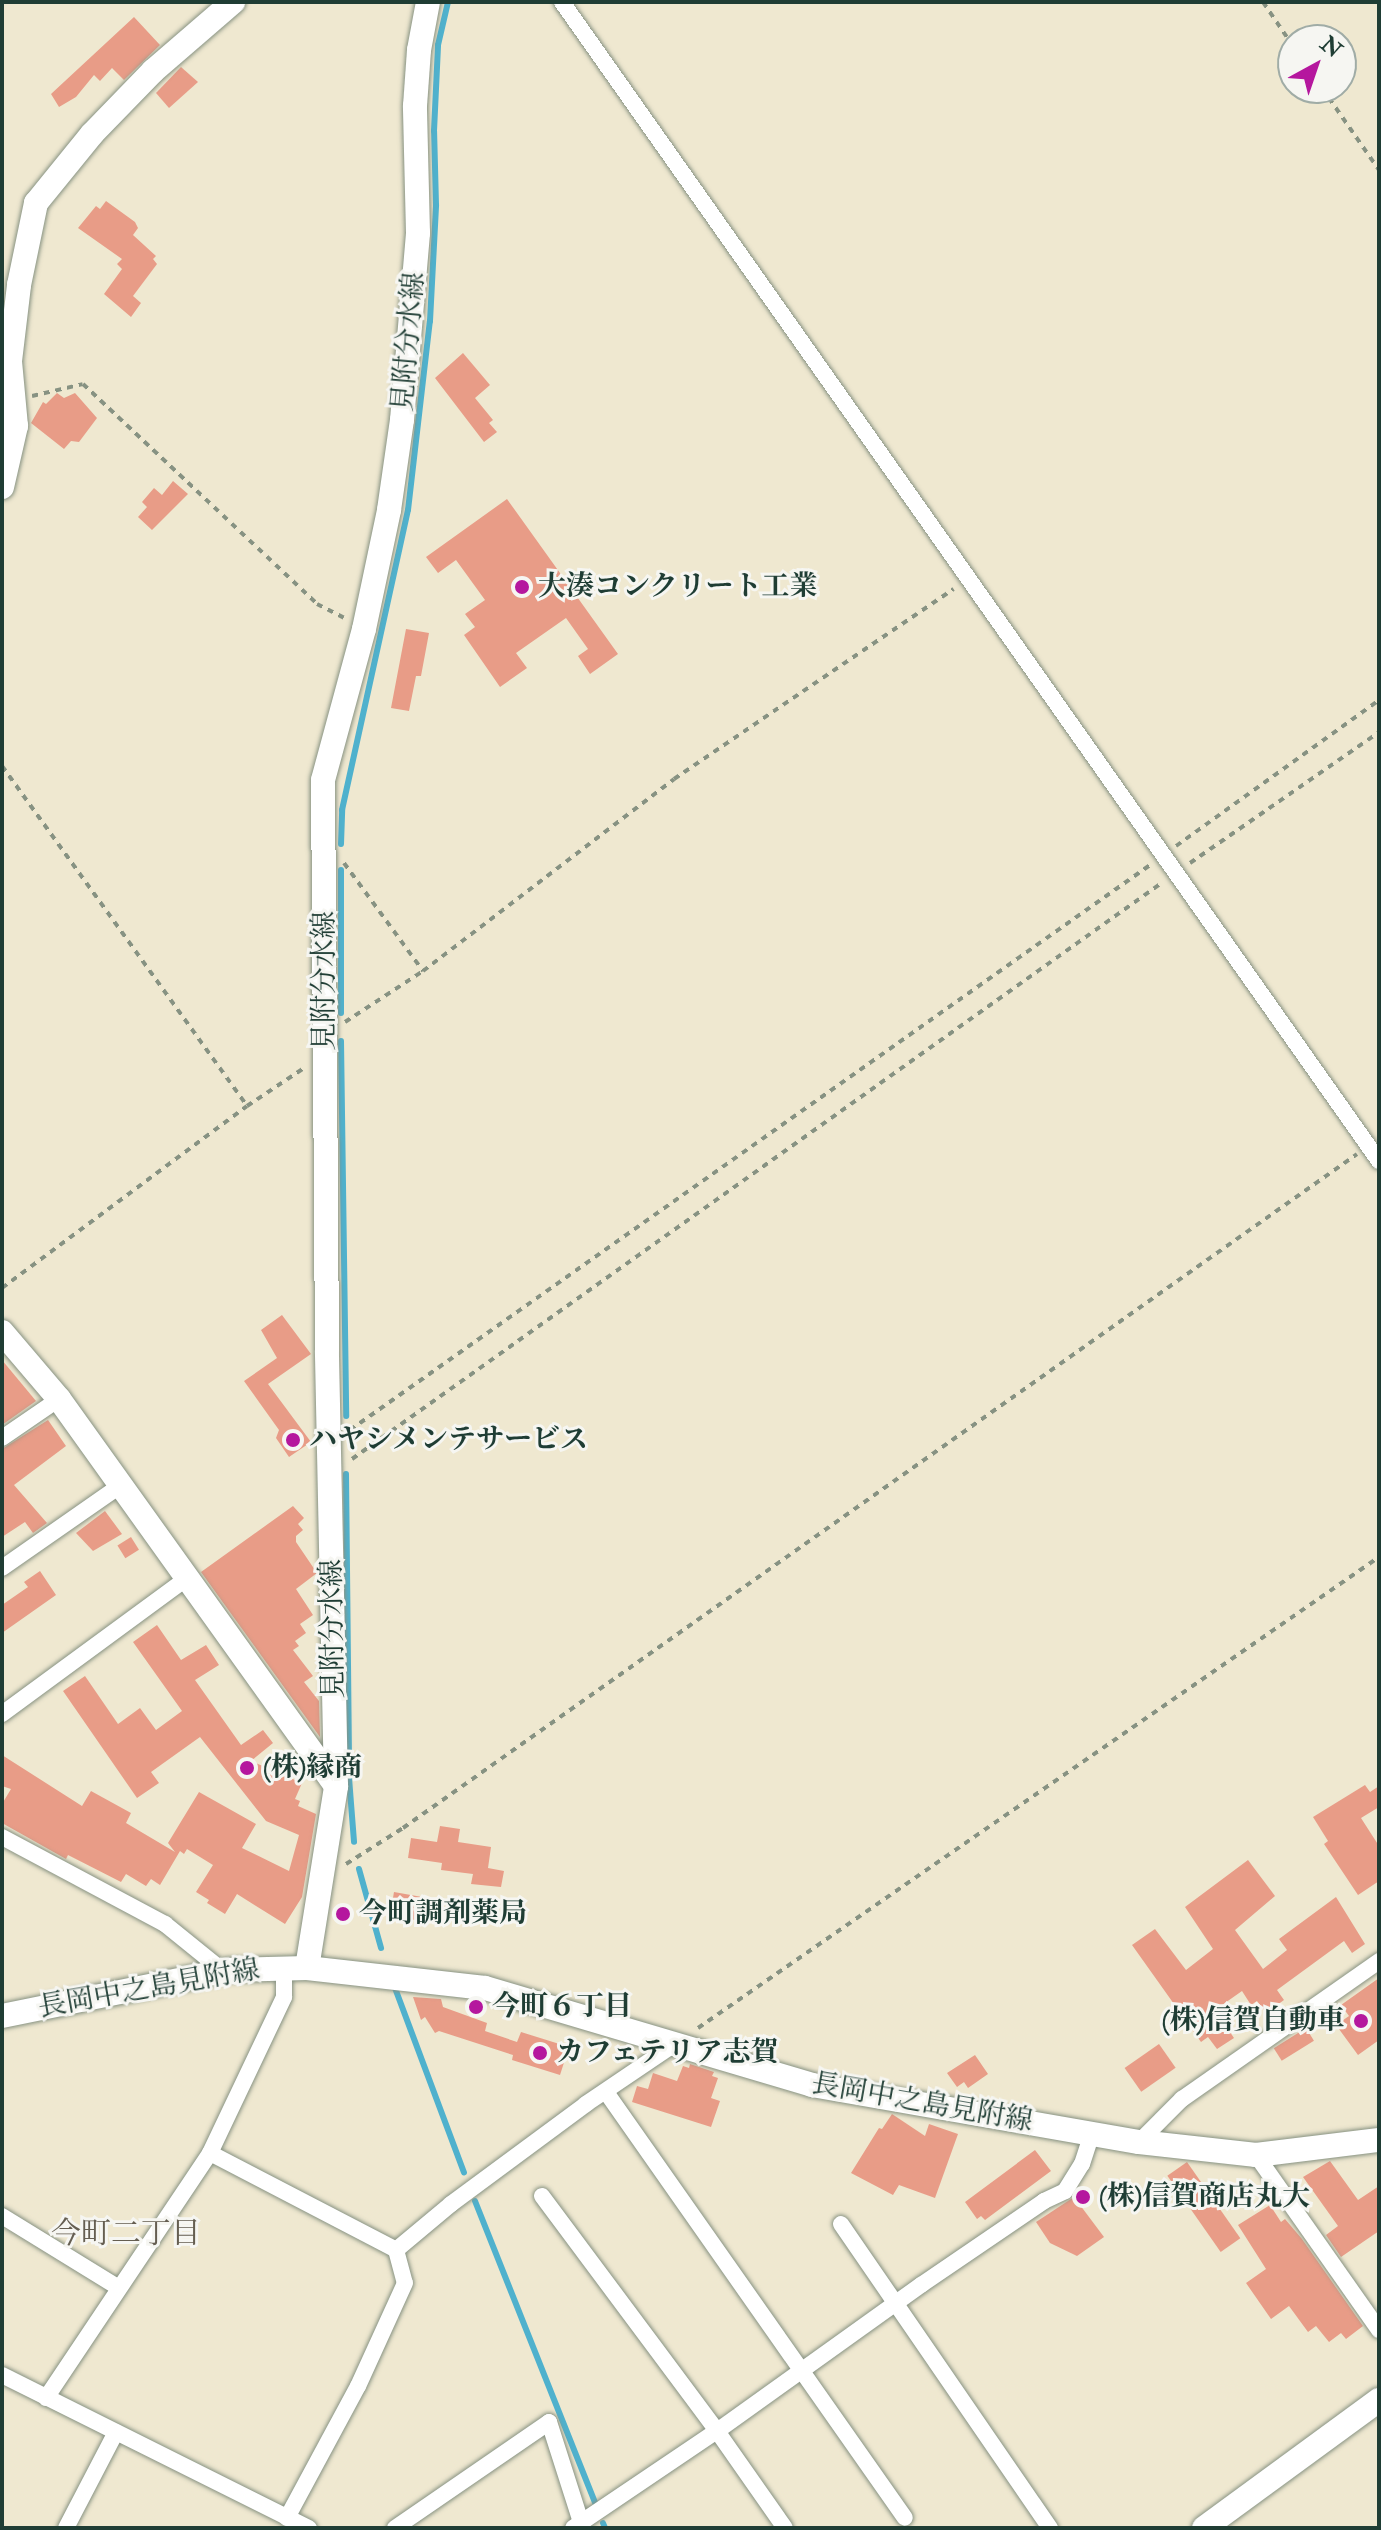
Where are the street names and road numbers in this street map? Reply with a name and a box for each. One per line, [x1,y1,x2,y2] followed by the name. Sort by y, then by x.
[386,271,432,413] street label: 見附分水線
[308,911,342,1051] street label: 見附分水線
[315,1559,351,1699] street label: 見附分水線
[36,1953,262,2025] street label: 長岡中之島見附線
[809,2067,1035,2139] street label: 長岡中之島見附線

